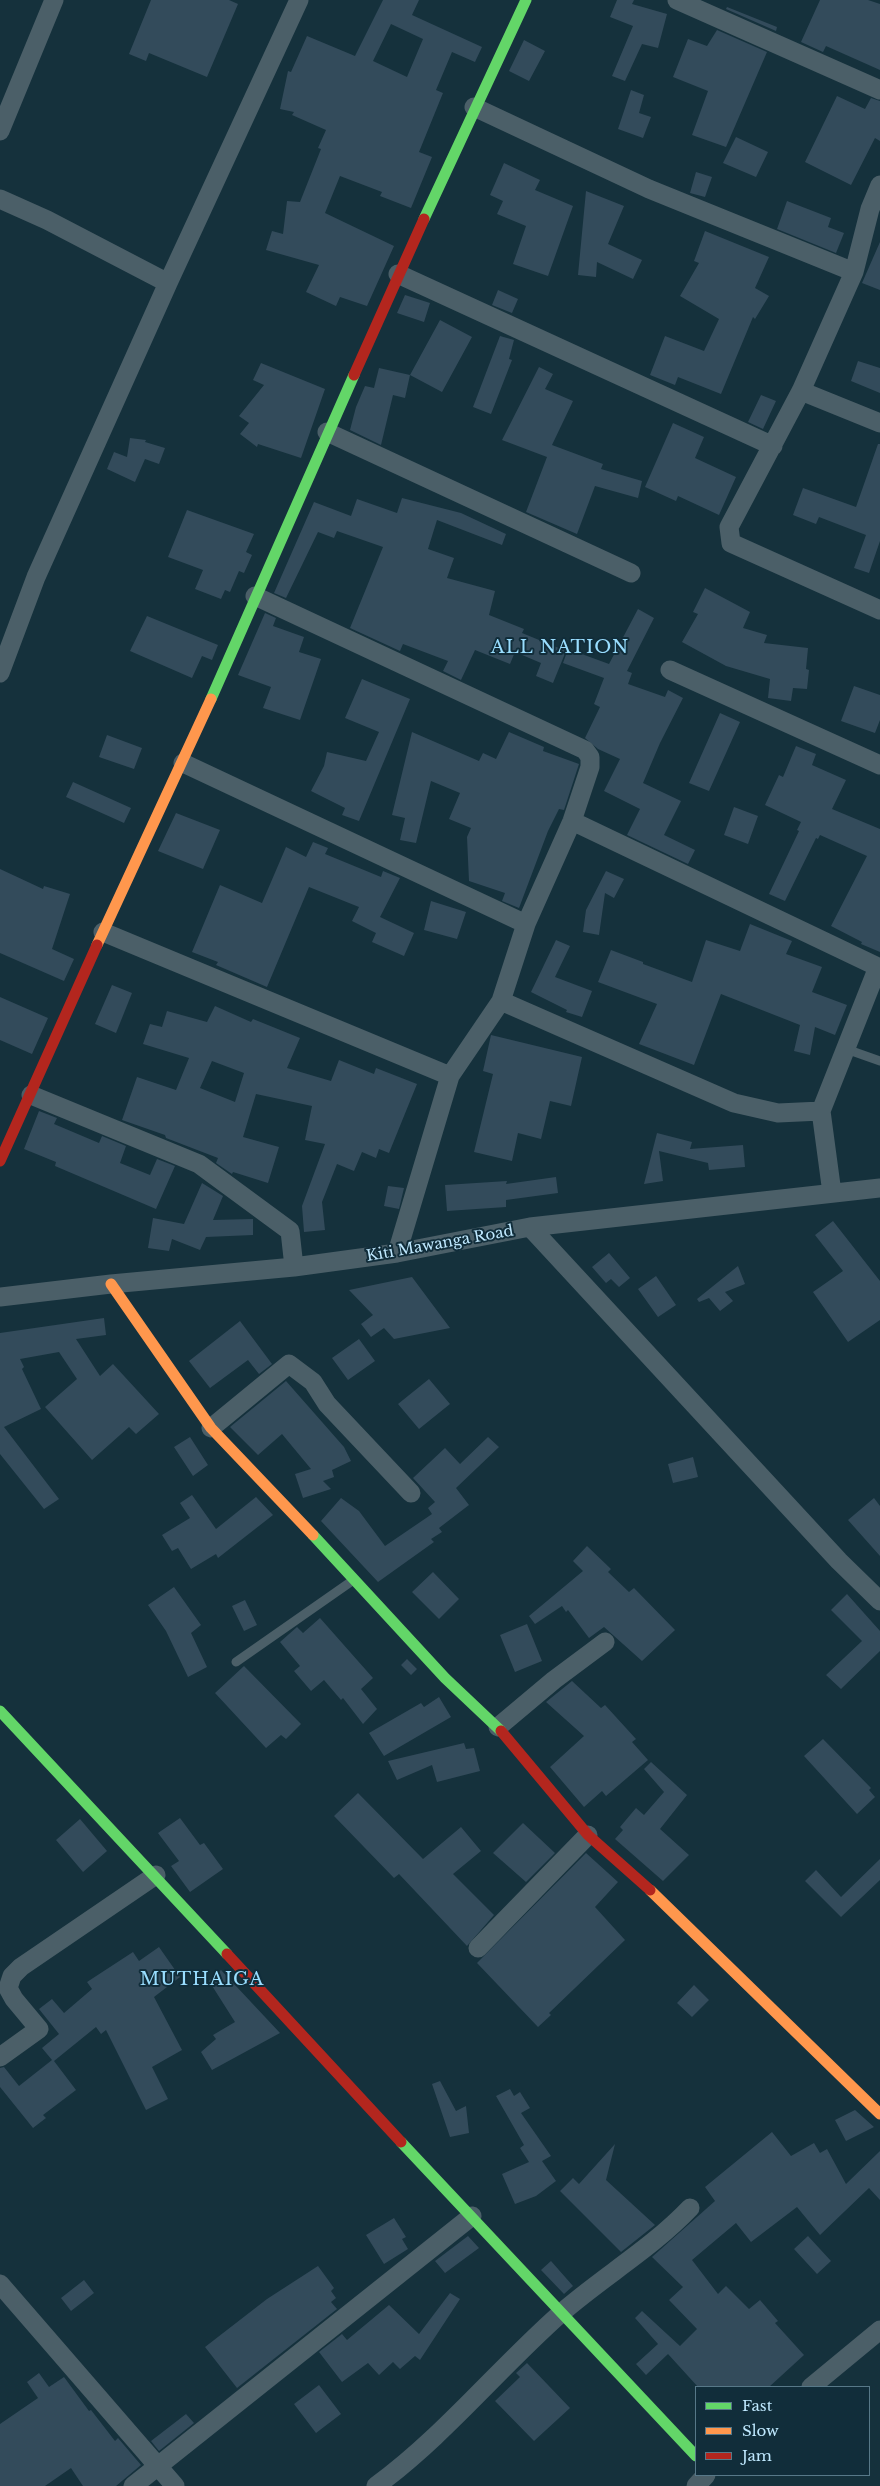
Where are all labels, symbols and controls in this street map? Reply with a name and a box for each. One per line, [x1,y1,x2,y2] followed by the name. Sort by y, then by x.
[489,637,631,659] district label: ALL NATION
[365,1222,515,1266] street label: Kiti Mawanga Road
[139,1969,265,1991] district label: MUTHAIGA
[695,2386,870,2476] legend
[742,2396,772,2415] text: Fast
[742,2421,779,2440] text: Slow
[742,2446,772,2465] text: Jam

